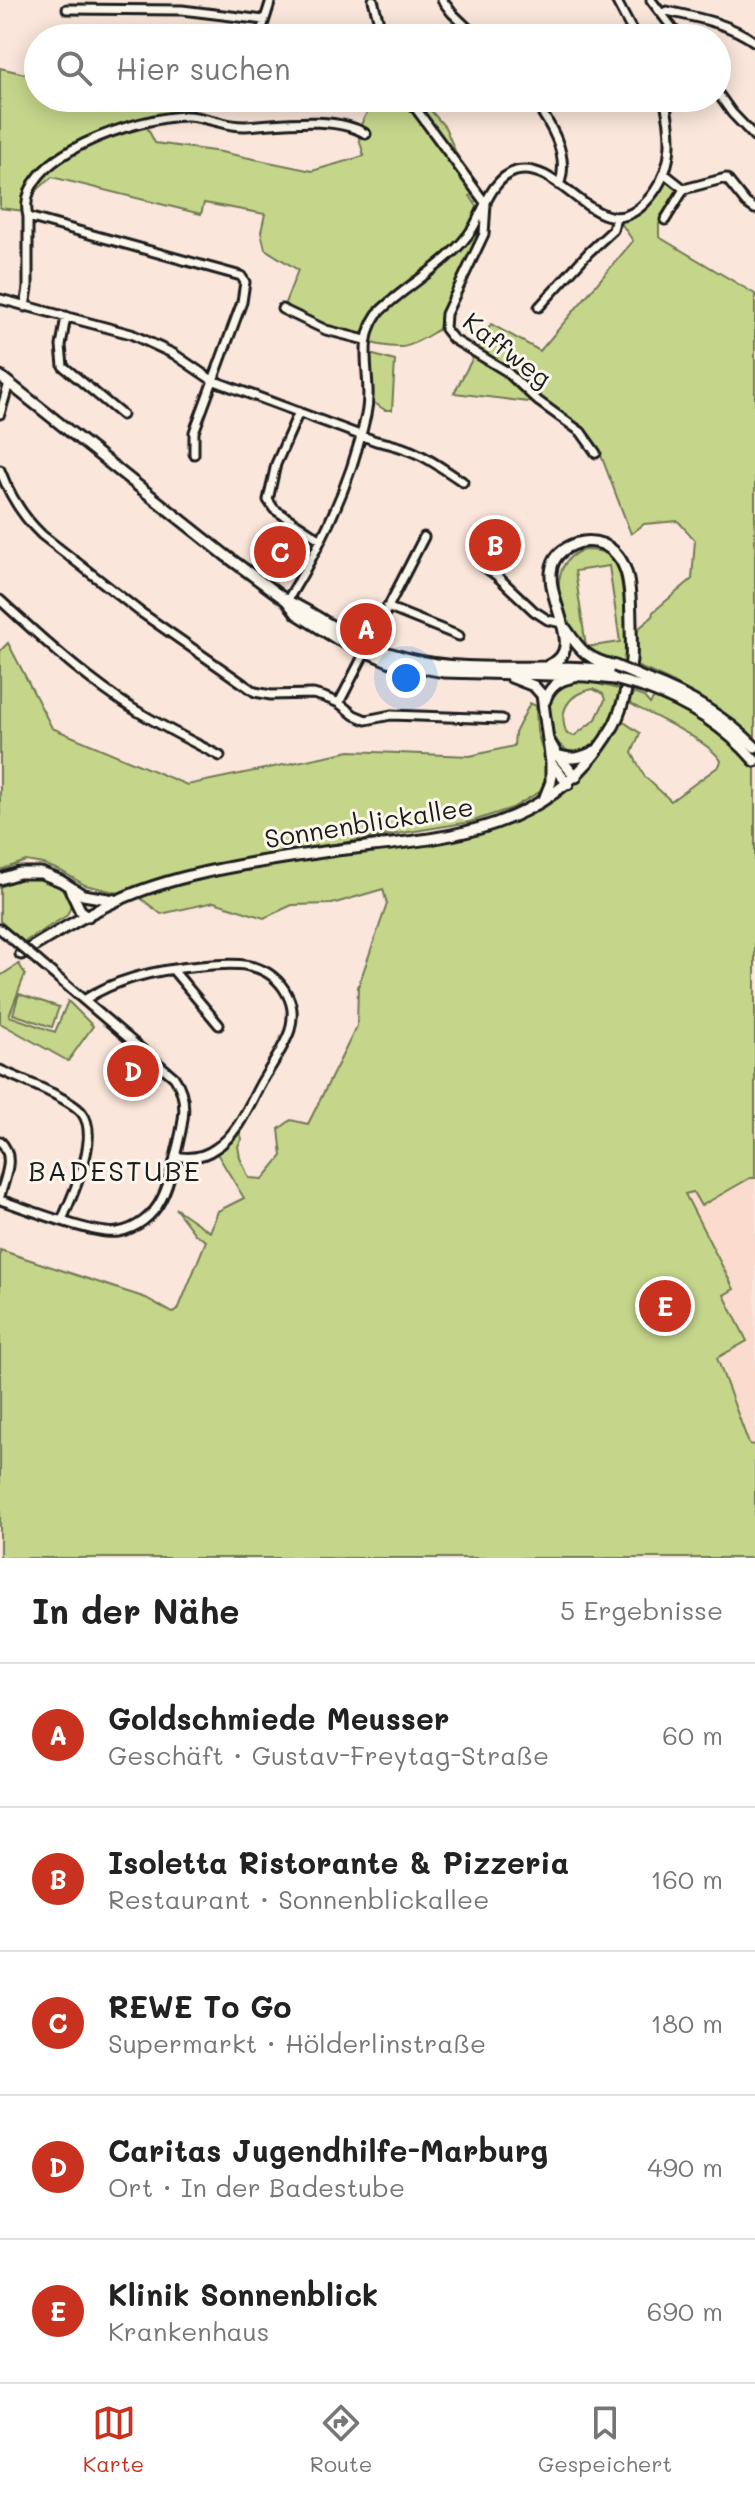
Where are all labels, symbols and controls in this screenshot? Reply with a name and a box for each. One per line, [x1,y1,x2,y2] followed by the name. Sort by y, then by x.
[24,24,731,112] search box
[52,46,96,90] icon: search
[116,48,291,88] text: Hier suchen
[456,304,559,394] street label: Kaffweg
[469,515,521,575] pin: B
[254,522,306,582] pin: C
[340,599,392,659] pin: A
[386,658,426,698] your location
[262,789,476,855] street label: Sonnenblickallee
[107,1041,159,1101] pin: D
[28,1152,202,1188] district label: BADESTUBE
[639,1276,691,1336] pin: E
[32,1588,240,1633] text: In der Nähe
[560,1593,723,1627] text: 5 Ergebnisse
[108,1698,450,1738] text: Goldschmiede Meusser
[49,1718,67,1752] text: A
[662,1718,723,1752] text: 60 m
[108,1738,549,1772] text: Geschäft · Gustav-Freytag-Straße
[108,1842,569,1882] text: Isoletta Ristorante & Pizzeria
[49,1862,67,1896] text: B
[651,1862,723,1896] text: 160 m
[108,1882,489,1916] text: Restaurant · Sonnenblickallee
[108,1986,292,2026] text: REWE To Go
[48,2006,68,2040] text: C
[651,2006,723,2040] text: 180 m
[108,2026,486,2060] text: Supermarkt · Hölderlinstraße
[108,2130,548,2170] text: Caritas Jugendhilfe-Marburg
[49,2150,67,2184] text: D
[647,2150,723,2184] text: 490 m
[108,2170,405,2204] text: Ort · In der Badestube
[108,2274,378,2314] text: Klinik Sonnenblick
[50,2294,66,2328] text: E
[647,2294,723,2328] text: 690 m
[108,2314,269,2348] text: Krankenhaus
[83,2401,144,2478] tab: Karte
[310,2401,372,2478] tab: Route
[538,2401,672,2478] tab: Gespeichert

